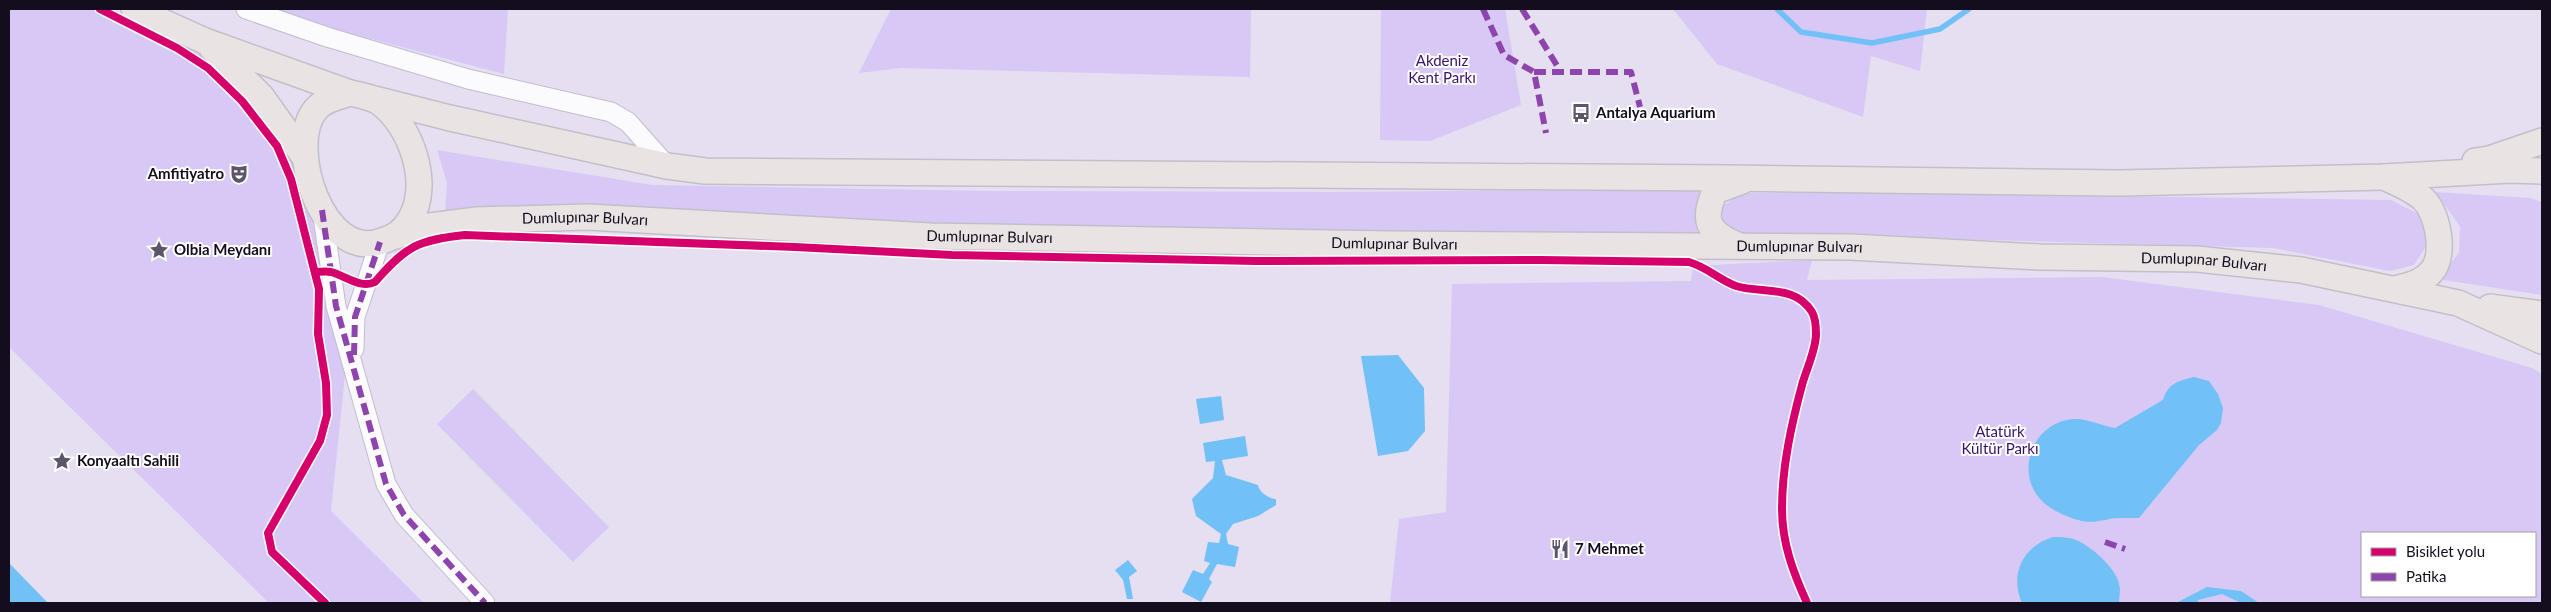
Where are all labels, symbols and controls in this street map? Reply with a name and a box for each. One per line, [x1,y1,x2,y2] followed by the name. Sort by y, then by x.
[1408,51,1476,86] park label: Akdeniz Kent Parkı
[1570,102,1592,124] bus stop icon: Antalya Aquarium
[1595,103,1715,121] place label: Antalya Aquarium
[228,163,250,185] theatre icon: Amfitiyatro
[147,164,224,182] place label: Amfitiyatro
[522,207,649,228] street label: Dumlupınar Bulvarı
[926,226,1053,246] street label: Dumlupınar Bulvarı
[1331,233,1458,252] street label: Dumlupınar Bulvarı
[1736,236,1863,256] street label: Dumlupınar Bulvarı
[148,239,170,261] place icon: Olbia Meydanı
[174,240,271,258] place label: Olbia Meydanı
[2141,248,2268,274] street label: Dumlupınar Bulvarı
[1961,422,2039,457] park label: Atatürk Kültür Parkı
[51,450,73,472] place icon: Konyaaltı Sahili
[77,451,179,469] place label: Konyaaltı Sahili
[2361,532,2536,597] legend
[1549,538,1571,560] restaurant icon: 7 Mehmet
[1575,539,1644,557] place label: 7 Mehmet
[2406,542,2485,560] text: Bisiklet yolu
[2406,567,2446,585] text: Patika

